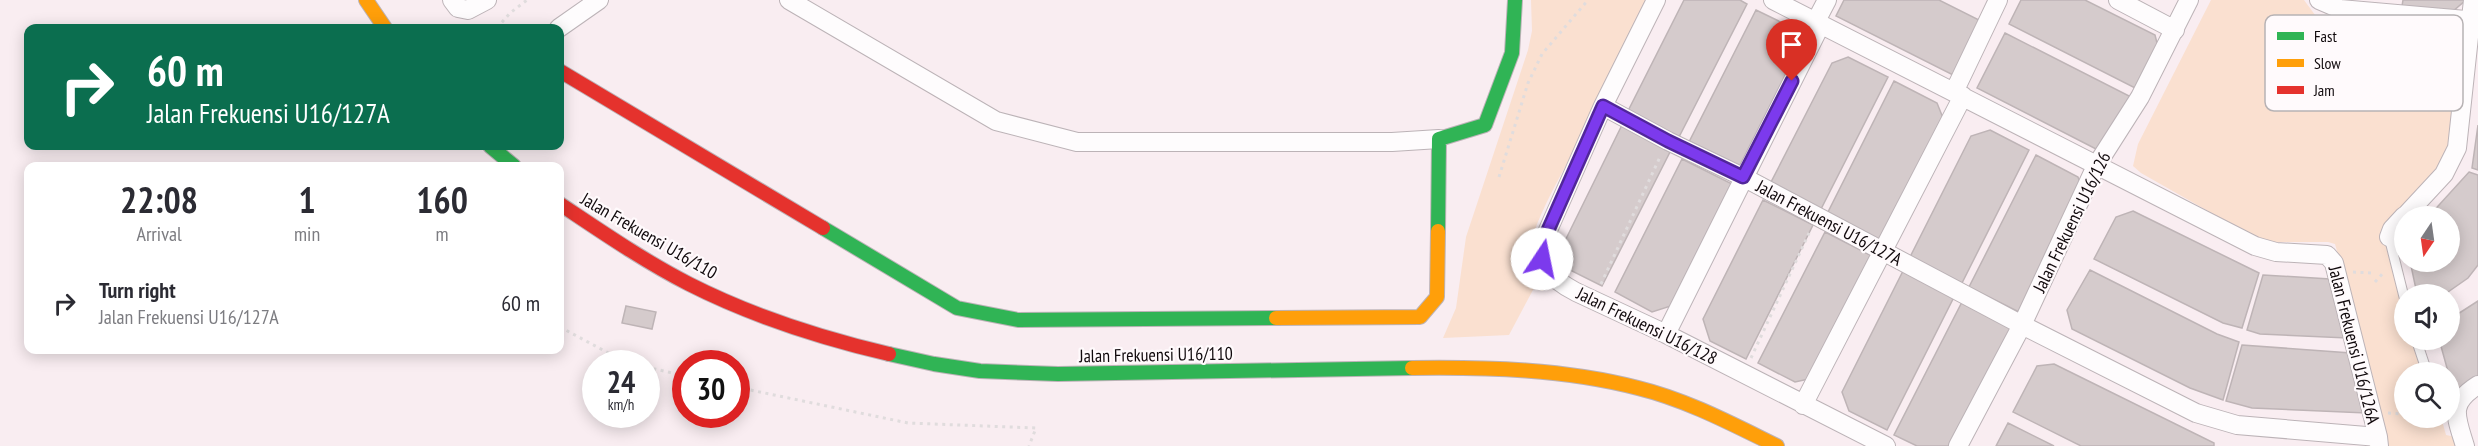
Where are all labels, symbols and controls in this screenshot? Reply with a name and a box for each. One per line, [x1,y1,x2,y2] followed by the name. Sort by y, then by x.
[2265,15,2463,111] legend
[1766,19,1817,81] pin
[2314,26,2337,46] text: Fast
[1775,28,1808,61] icon: arrive
[147,43,224,98] text: 60 m
[48,48,126,126] icon: right
[2314,53,2341,73] text: Slow
[2313,80,2335,100] text: Jam
[147,96,390,130] text: Jalan Frekuensi U16/127A
[2027,148,2116,297] street label: Jalan Frekuensi U16/126
[1752,174,1906,271] street label: Jalan Frekuensi U16/127A
[120,176,198,223] text: 22:08
[298,176,316,223] text: 1
[416,176,468,223] text: 160
[576,187,722,284] street label: Jalan Frekuensi U16/110
[2394,206,2460,272] north arrow
[2394,206,2460,428] map controls
[136,221,182,247] text: Arrival
[294,221,320,247] text: min
[436,221,449,247] text: m
[1510,227,1574,291] position arrow
[2323,262,2385,427] street label: Jalan Frekuensi U16/126A
[99,276,176,304] text: Turn right
[1572,281,1721,370] street label: Jalan Frekuensi U16/128
[2394,284,2460,350] button: sound
[48,287,81,320] icon: right
[501,289,540,317] text: 60 m
[99,304,279,330] text: Jalan Frekuensi U16/127A
[1078,342,1233,367] street label: Jalan Frekuensi U16/110
[672,350,750,428] speed limit sign: 30
[607,362,635,401] text: 24
[2394,362,2460,428] button: search
[608,395,634,414] text: km/h

